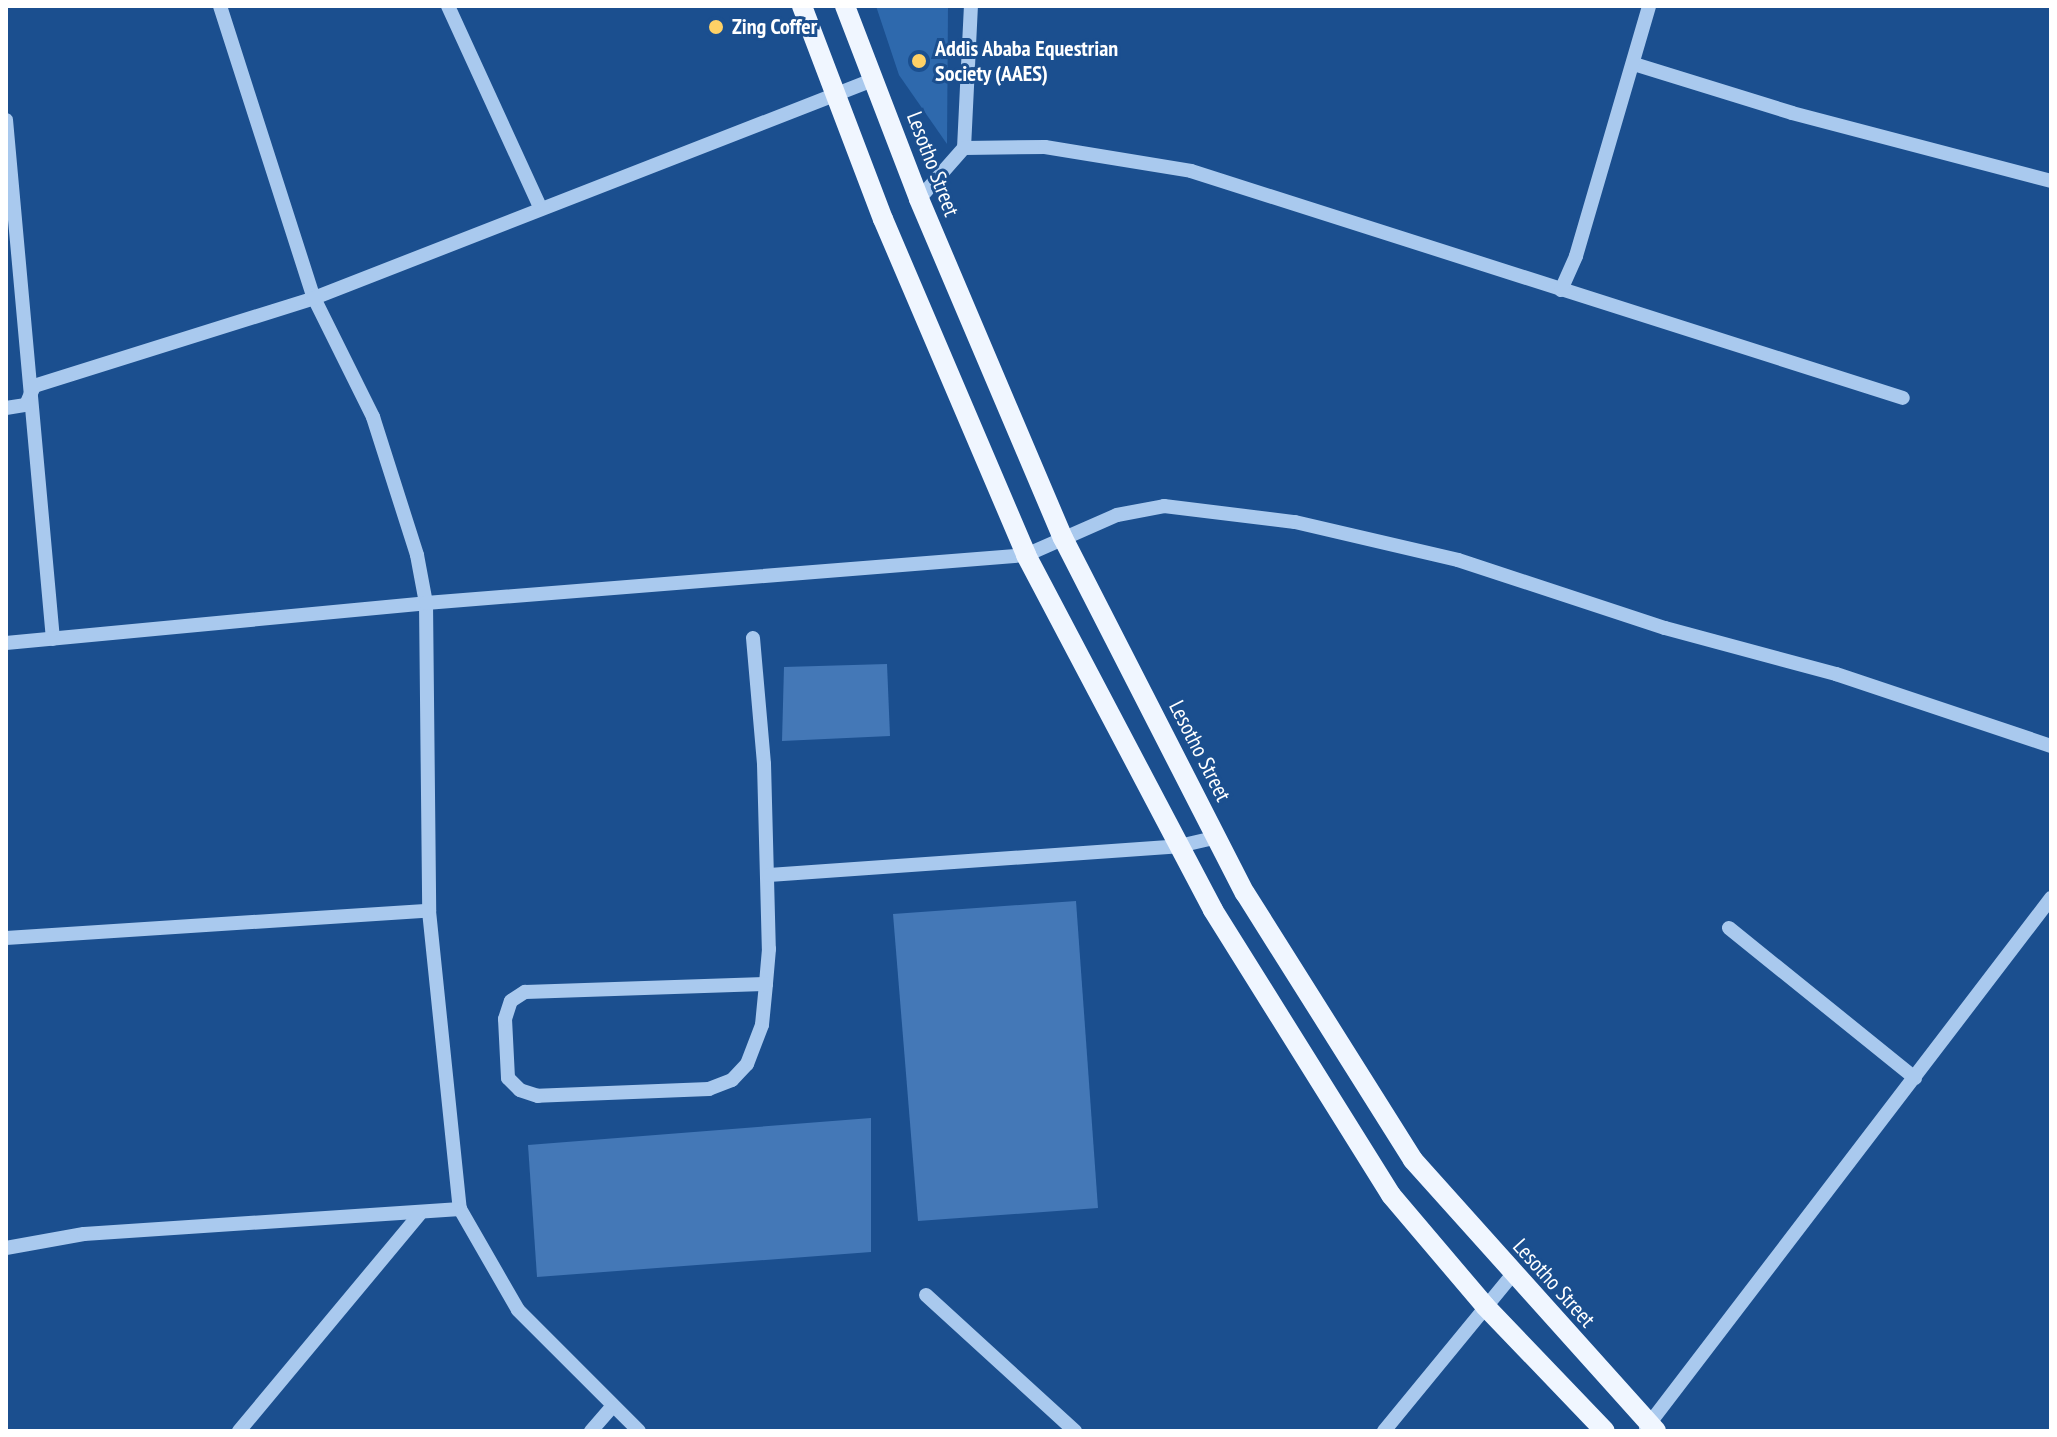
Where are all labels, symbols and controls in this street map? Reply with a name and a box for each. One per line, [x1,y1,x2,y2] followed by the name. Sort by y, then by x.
[732,14,817,40] place label: Zing Coffer
[707,18,725,36] marker: Zing Coffer
[935,35,1119,86] place label: Addis Ababa Equestrian Society (AAES)
[910,52,928,70] marker: Addis Ababa Equestrian Society (AAES)
[901,108,965,220] street label: Lesotho Street
[1163,696,1237,806] street label: Lesotho Street
[1508,1233,1600,1333] street label: Lesotho Street

